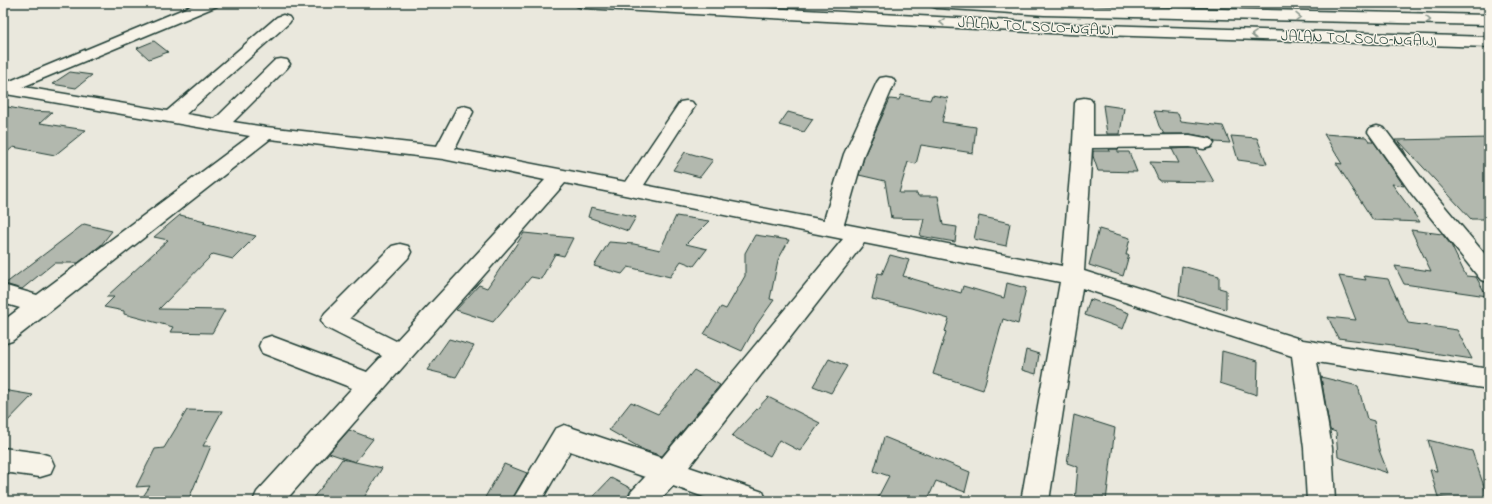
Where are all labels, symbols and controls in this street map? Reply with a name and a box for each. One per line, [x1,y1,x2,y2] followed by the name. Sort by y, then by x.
[957,12,1115,42] street label: JALAN TOL SOLO–NGAWI
[1295,12,1301,21] one-way arrow
[1425,15,1431,24] one-way arrow
[939,18,945,27] one-way arrow
[1281,25,1437,53] street label: JALAN TOL SOLO–NGAWI
[1251,31,1257,40] one-way arrow

